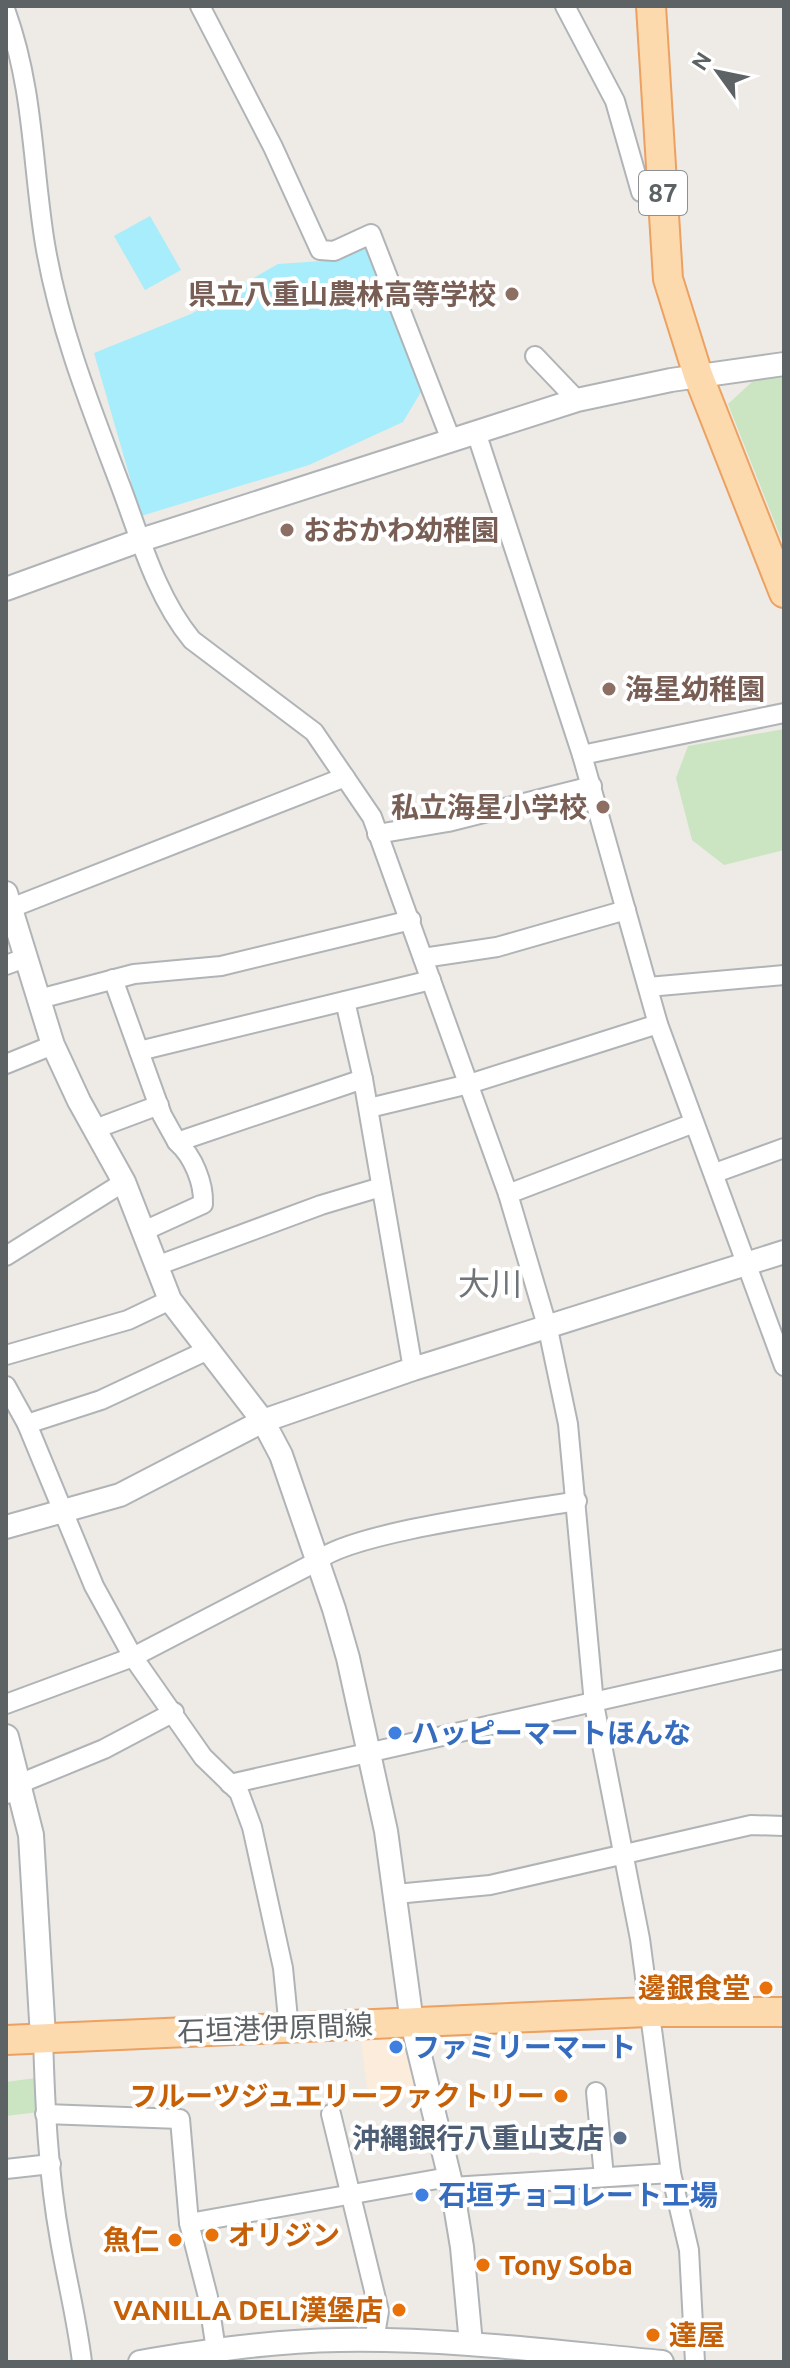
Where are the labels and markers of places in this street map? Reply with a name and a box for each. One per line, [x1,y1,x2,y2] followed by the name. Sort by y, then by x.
[188,278,496,309] place label: 県立八重山農林高等学校
[503,285,521,303] marker: 県立八重山農林高等学校
[303,514,499,545] place label: おおかわ幼稚園
[278,521,296,539] marker: おおかわ幼稚園
[625,673,765,704] place label: 海星幼稚園
[600,680,618,698] marker: 海星幼稚園
[391,791,587,822] place label: 私立海星小学校
[594,798,612,816] marker: 私立海星小学校
[411,1717,691,1748] place label: ハッピーマートほんな
[386,1724,404,1742] marker: ハッピーマートほんな
[638,1972,750,2003] place label: 邊銀食堂
[757,1979,775,1997] marker: 邊銀食堂
[412,2031,636,2062] place label: ファミリーマート
[387,2038,405,2056] marker: ファミリーマート
[129,2080,545,2111] place label: フルーツジュエリーファクトリー
[552,2087,570,2105] marker: フルーツジュエリーファクトリー
[352,2122,604,2153] place label: 沖縄銀行八重山支店
[611,2129,629,2147] marker: 沖縄銀行八重山支店
[438,2179,718,2210] place label: 石垣チョコレート工場
[413,2186,431,2204] marker: 石垣チョコレート工場
[228,2219,340,2250] place label: オリジン
[103,2224,159,2255] place label: 魚仁
[203,2226,221,2244] marker: オリジン
[166,2231,184,2249] marker: 魚仁
[499,2249,633,2280] place label: Tony Soba
[474,2256,492,2274] marker: Tony Soba
[113,2294,383,2325] place label: VANILLA DELI漢堡店
[390,2301,408,2319] marker: VANILLA DELI漢堡店
[669,2319,725,2350] place label: 達屋
[644,2326,662,2344] marker: 達屋

